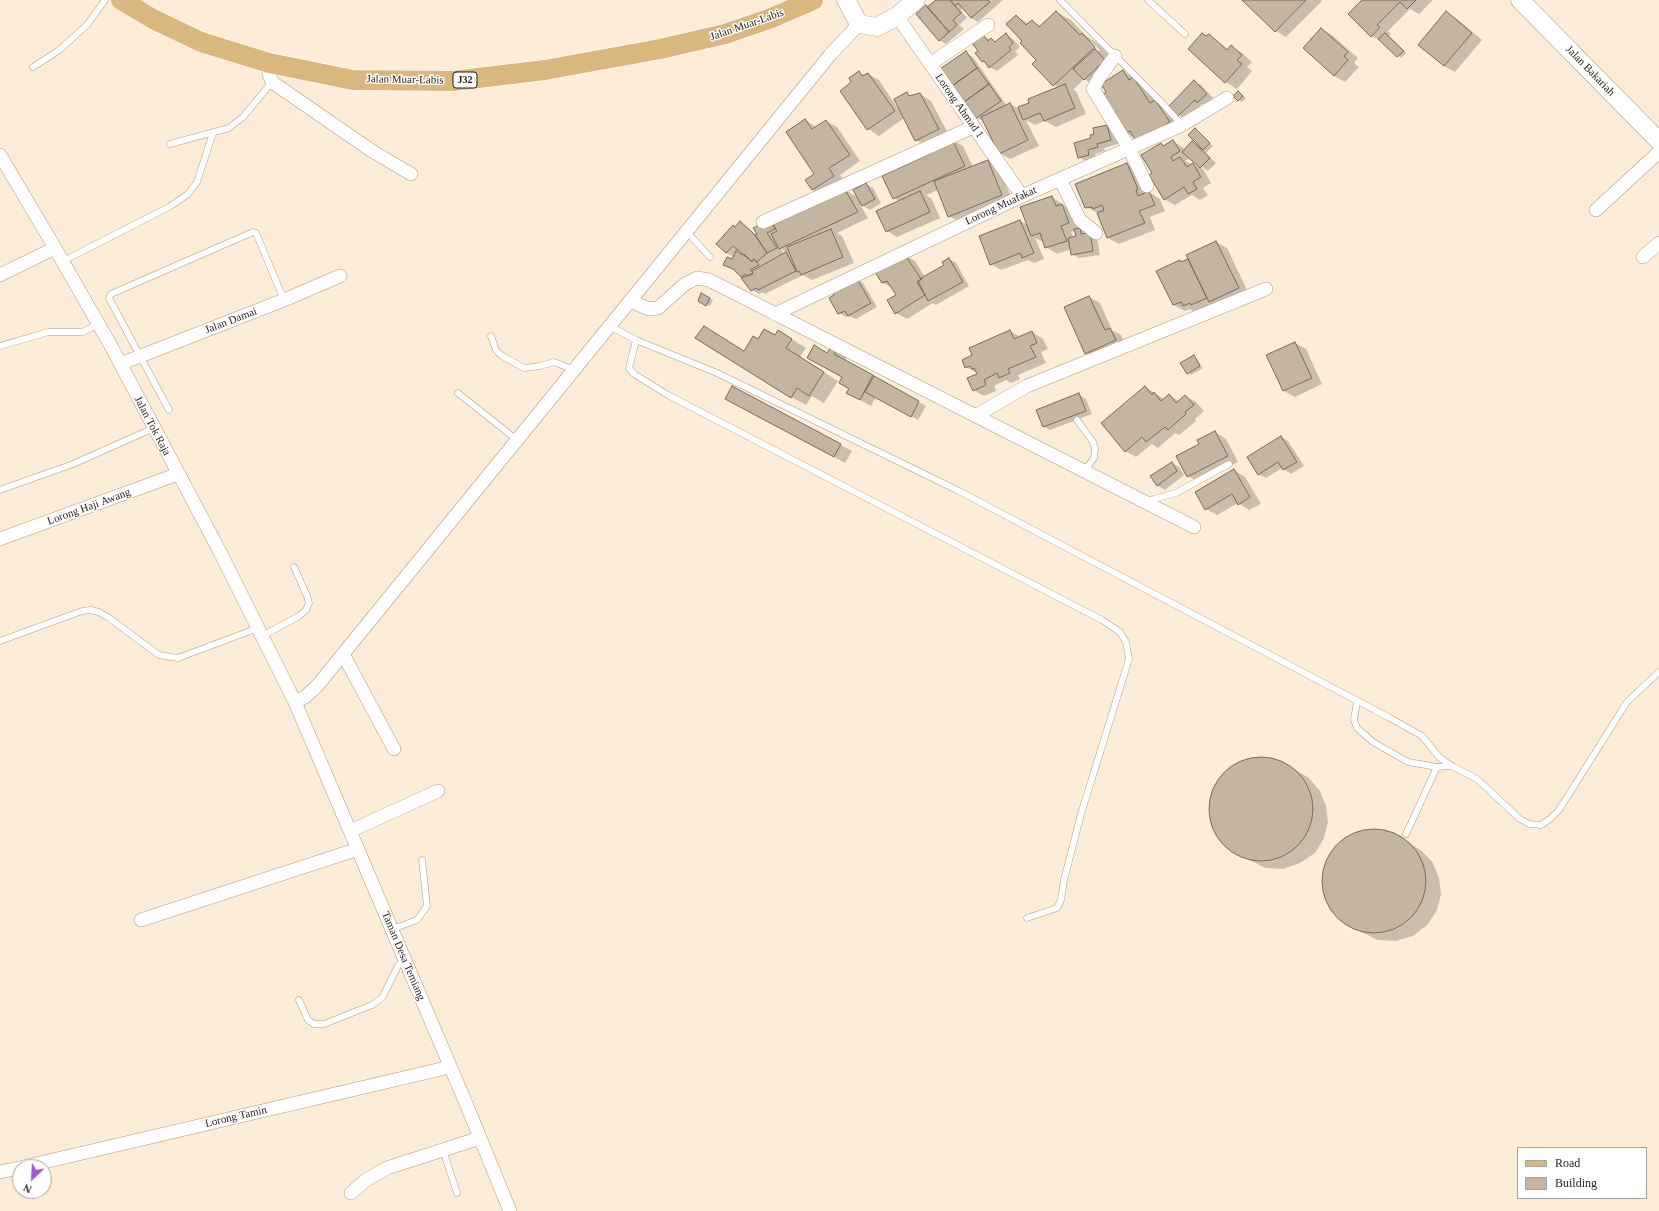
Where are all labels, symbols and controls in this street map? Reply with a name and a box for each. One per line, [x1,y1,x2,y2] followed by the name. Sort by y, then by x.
[708,6,786,44] street label: Jalan Muar-Labis
[1563,43,1617,99] street label: Jalan Bakariah
[932,71,986,141] street label: Lorong Ahmad 1
[453,72,477,88] road number: J32
[366,73,444,87] street label: Jalan Muar-Labis
[963,184,1039,228] street label: Lorong Muafakat
[203,305,259,337] street label: Jalan Damai
[131,394,173,458] street label: Jalan Tok Raja
[46,486,132,528] street label: Lorong Haji Awang
[378,909,428,1003] street label: Taman Desa Temiang
[204,1103,268,1131] street label: Lorong Tamin
[1517,1147,1647,1199] legend
[1555,1156,1580,1170] text: Road
[12,1159,52,1199] north arrow
[1555,1176,1597,1190] text: Building
[21,1182,33,1196] text: N

